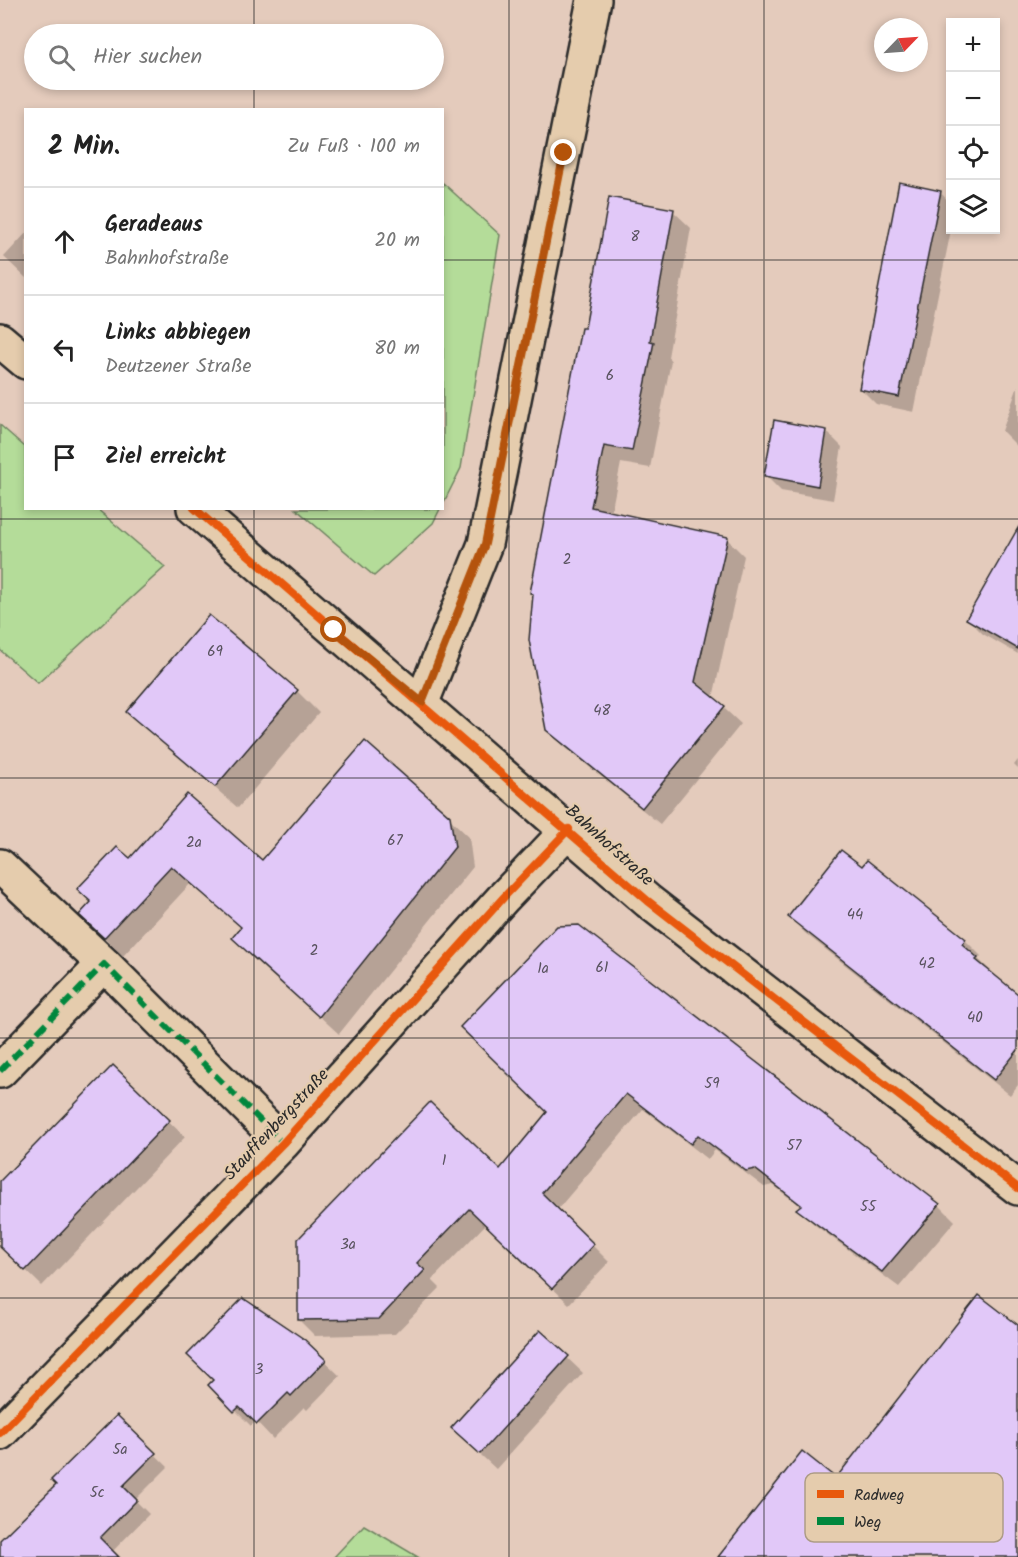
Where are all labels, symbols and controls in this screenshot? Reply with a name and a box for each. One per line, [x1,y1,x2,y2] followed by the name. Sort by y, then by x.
[874,18,928,72] north arrow
[946,18,1000,234] map controls
[946,18,1000,72] button: +
[24,24,444,90] search box
[93,40,202,75] text: Hier suchen
[45,41,78,74] icon: search
[946,72,1000,126] button: −
[48,126,120,168] text: 2 Min.
[946,126,1000,180] button: locate
[287,131,420,163] text: Zu Fuß · 100 m
[550,139,576,165] route end
[946,180,1000,234] button: layers
[105,208,203,243] text: Geradeaus
[48,225,81,258] icon: ahead
[374,225,420,257] text: 20 m
[630,225,640,249] house number: 8
[105,243,229,275] text: Bahnhofstraße
[105,316,251,351] text: Links abbiegen
[48,333,81,366] icon: left
[374,333,420,365] text: 80 m
[105,351,251,383] text: Deutzener Straße
[606,364,614,388] house number: 6
[105,440,226,475] text: Ziel erreicht
[48,441,81,474] icon: arrive
[563,548,571,572] house number: 2
[320,616,346,642] route start
[207,640,224,664] house number: 69
[593,699,612,723] house number: 48
[558,798,660,894] street label: Bahnhofstraße
[387,829,404,853] house number: 67
[186,831,202,855] house number: 2a
[847,903,863,927] house number: 44
[310,939,318,963] house number: 2
[919,952,935,976] house number: 42
[595,956,609,980] house number: 61
[537,957,549,981] house number: 1a
[967,1006,983,1030] house number: 40
[217,1062,337,1188] street label: Stauffenbergstraße
[704,1072,720,1096] house number: 59
[787,1134,803,1158] house number: 57
[442,1149,447,1173] house number: 1
[860,1195,877,1219] house number: 55
[340,1233,356,1257] house number: 3a
[255,1358,264,1382] house number: 3
[112,1438,128,1462] house number: 5a
[805,1473,1003,1542] legend
[90,1481,105,1505] house number: 5c
[854,1483,904,1508] text: Radweg
[854,1510,881,1535] text: Weg

